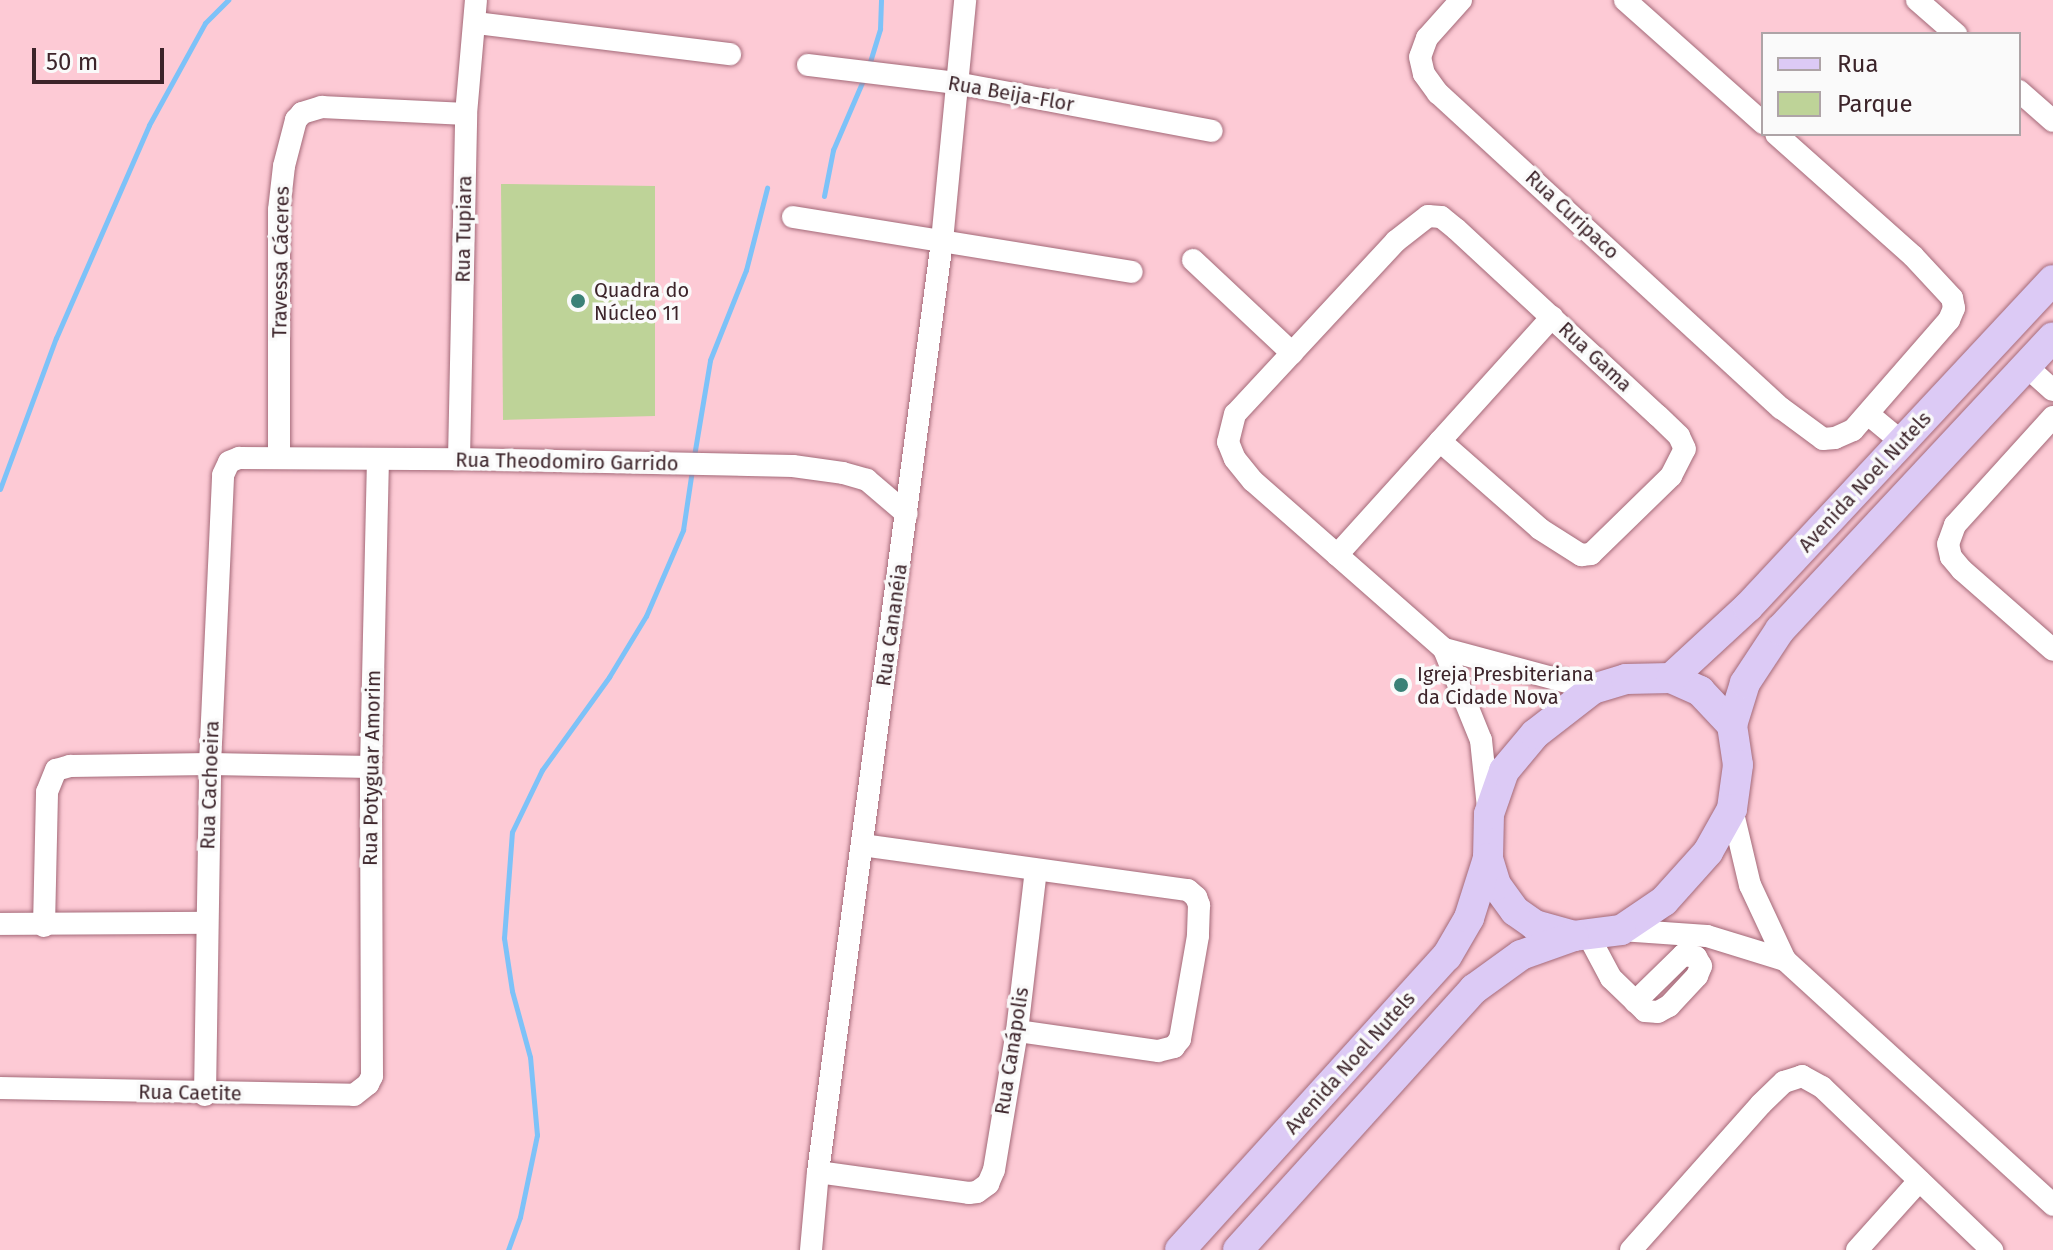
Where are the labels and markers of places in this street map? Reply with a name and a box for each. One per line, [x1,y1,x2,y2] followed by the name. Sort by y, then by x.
[594,278,689,325] place label: Quadra do Núcleo 11
[569,292,587,310] marker: Quadra do Núcleo 11
[1417,662,1594,709] place label: Igreja Presbiteriana da Cidade Nova
[1392,676,1410,694] marker: Igreja Presbiteriana da Cidade Nova

